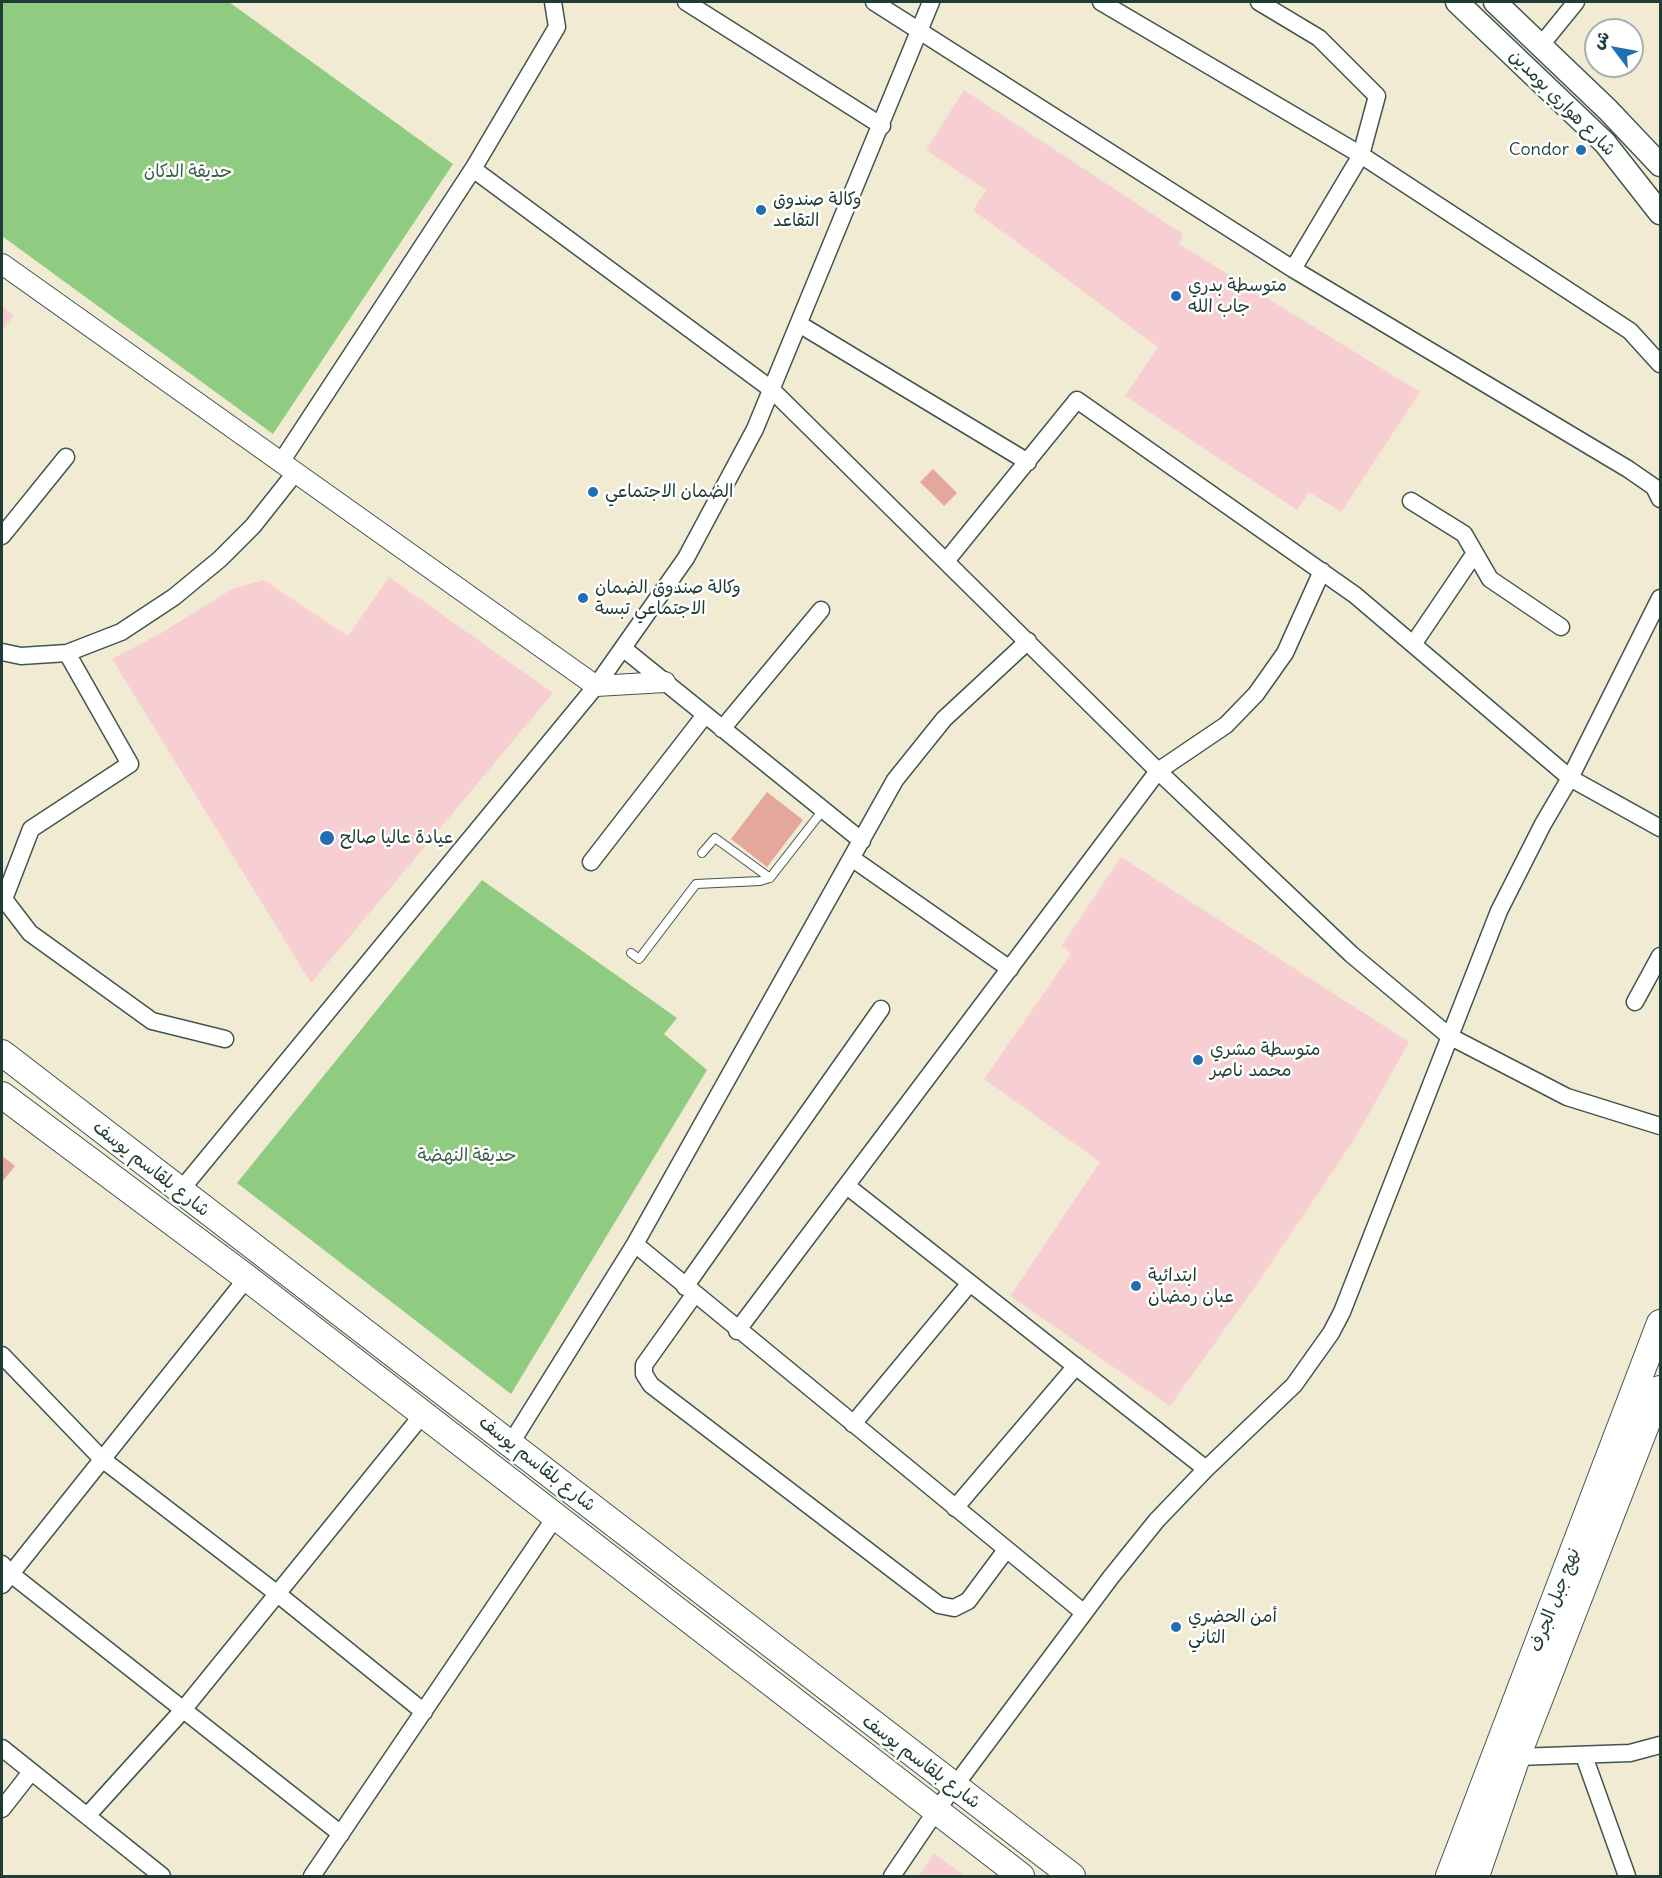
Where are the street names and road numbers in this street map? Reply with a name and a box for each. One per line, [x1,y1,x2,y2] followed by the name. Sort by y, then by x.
[1504,45,1620,161] street label: شارع هواري بومدين
[88,1117,214,1221] street label: شارع بلقاسم يوسف
[474,1412,600,1516] street label: شارع بلقاسم يوسف
[1525,1545,1585,1655] street label: نهج جبل الجرف
[858,1710,984,1814] street label: شارع بلقاسم يوسف

